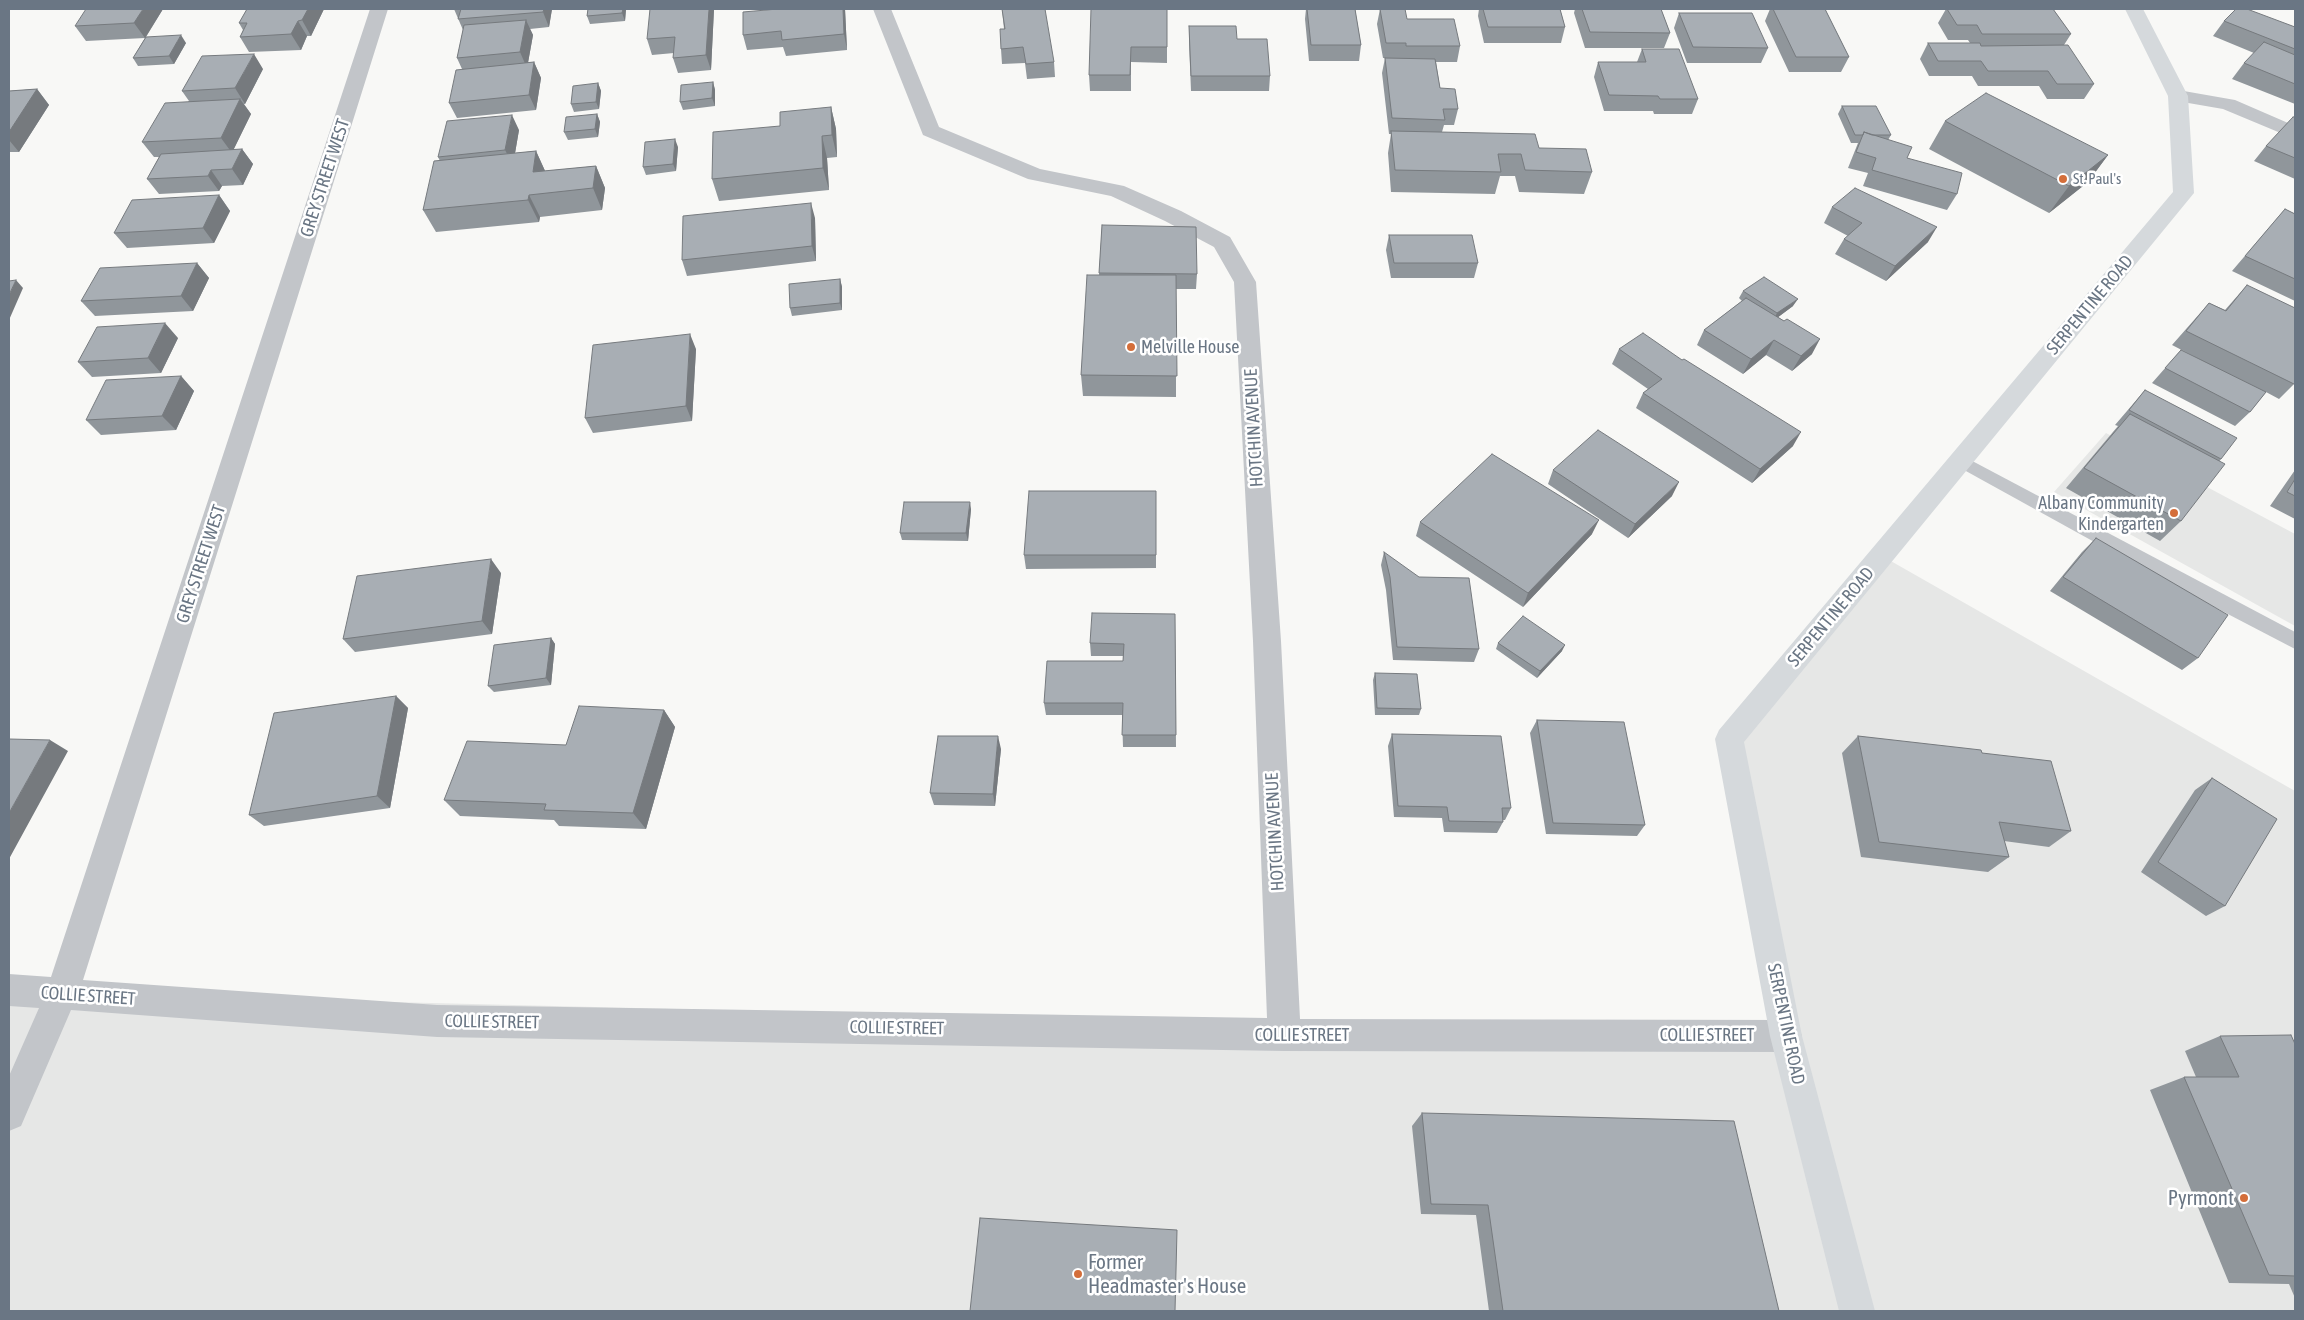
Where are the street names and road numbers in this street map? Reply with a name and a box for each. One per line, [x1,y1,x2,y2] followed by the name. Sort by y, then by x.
[296,116,354,240] street label: GREY STREET WEST
[2042,251,2138,359] street label: SERPENTINE ROAD
[1240,368,1268,488] street label: HOTCHIN AVENUE
[172,502,230,626] street label: GREY STREET WEST
[1783,563,1879,671] street label: SERPENTINE ROAD
[1261,772,1289,892] street label: HOTCHIN AVENUE
[1763,962,1809,1086] street label: SERPENTINE ROAD
[40,982,136,1010] street label: COLLIE STREET
[445,1010,539,1034] street label: COLLIE STREET
[850,1016,944,1040] street label: COLLIE STREET
[1255,1024,1349,1046] street label: COLLIE STREET
[1660,1024,1754,1046] street label: COLLIE STREET

